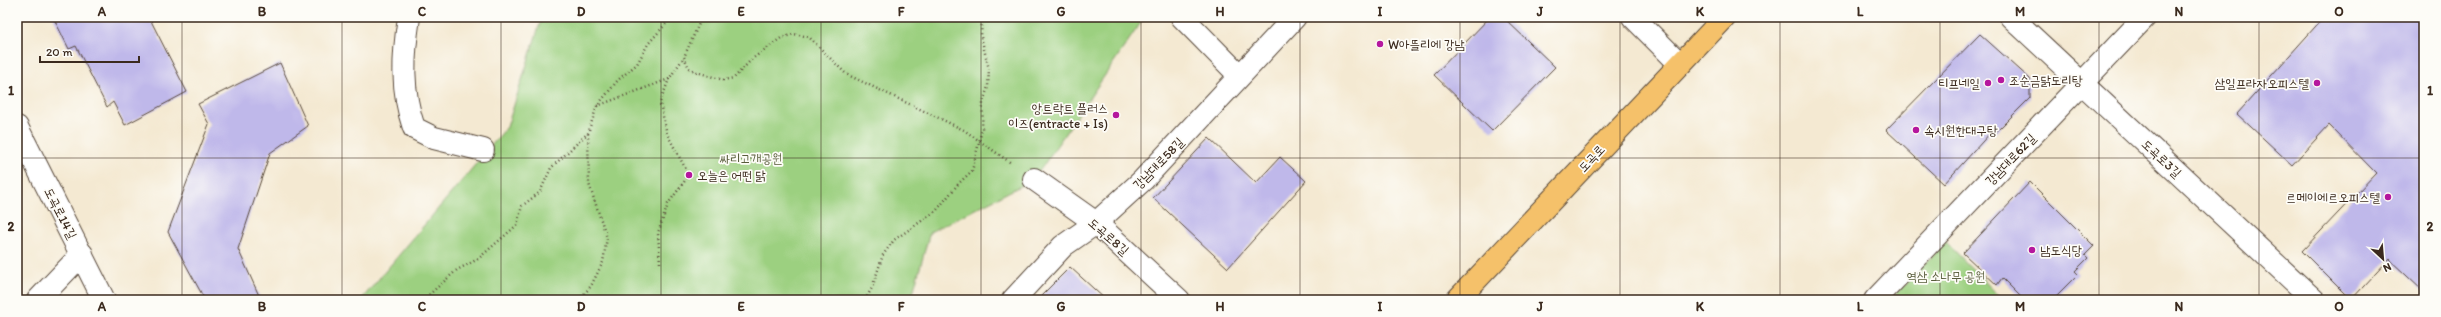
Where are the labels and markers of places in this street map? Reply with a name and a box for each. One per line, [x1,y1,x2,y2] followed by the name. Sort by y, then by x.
[1388,37,1465,52] place label: W아뜰리에 강남
[1375,39,1385,49] marker: W아뜰리에 강남
[2009,73,2083,88] place label: 조순금닭도리탕
[1996,75,2006,85] marker: 조순금닭도리탕
[1938,76,1980,91] place label: 티프네일
[2215,76,2310,91] place label: 삼일프라자오피스텔
[1983,78,1993,88] marker: 티프네일
[2312,78,2322,88] marker: 삼일프라자오피스텔
[1008,101,1108,131] place label: 앙트락트 플러스 이즈(entracte + Is)
[1111,110,1121,120] marker: 앙트락트 플러스 이즈(entracte + Is)
[1924,123,1998,138] place label: 속시원한대구탕
[1911,125,1921,135] marker: 속시원한대구탕
[697,168,766,183] place label: 오늘은 어떤 닭
[684,170,694,180] marker: 오늘은 어떤 닭
[2286,190,2381,205] place label: 르메이에르오피스텔
[2383,192,2393,202] marker: 르메이에르오피스텔
[2040,243,2082,258] place label: 남도식당
[2027,245,2037,255] marker: 남도식당

